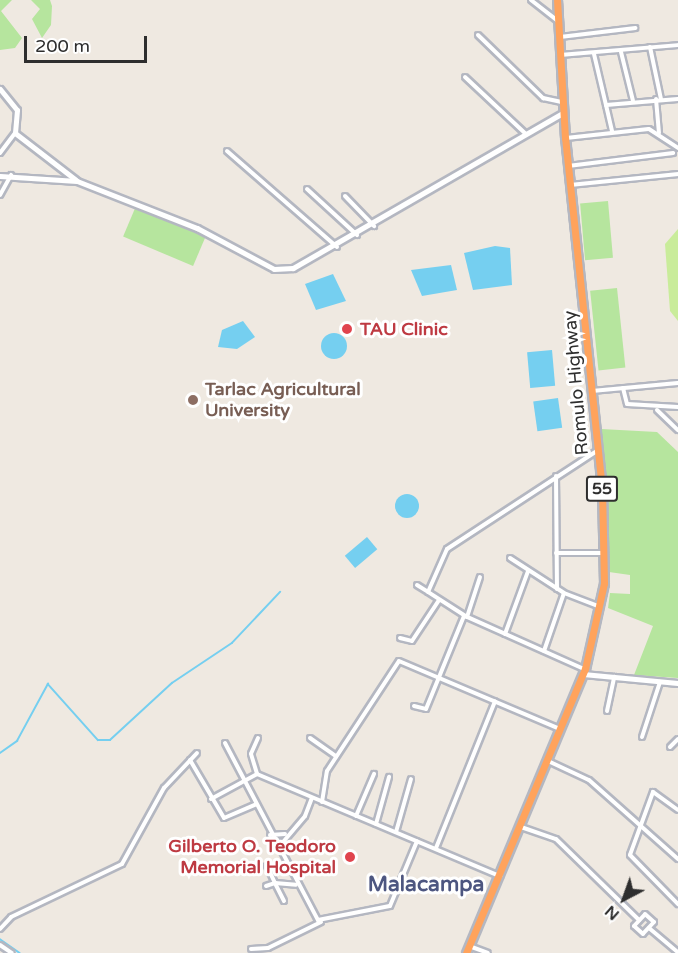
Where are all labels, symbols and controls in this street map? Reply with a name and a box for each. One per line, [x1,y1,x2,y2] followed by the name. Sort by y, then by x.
[27,24,150,62] scale bar
[35,35,90,57] text: 200 m
[559,310,593,456] street label: Romulo Highway
[360,318,448,340] place label: TAU Clinic
[338,320,356,338] marker: TAU Clinic
[205,379,361,422] place label: Tarlac Agricultural University
[186,393,200,407] marker: Tarlac Agricultural University
[586,476,618,502] road number: 55
[168,836,336,878] place label: Gilberto O. Teodoro Memorial Hospital
[341,848,359,866] marker: Gilberto O. Teodoro Memorial Hospital
[594,869,654,929] north arrow
[368,872,484,898] district label: Malacampa
[601,901,624,924] text: N

